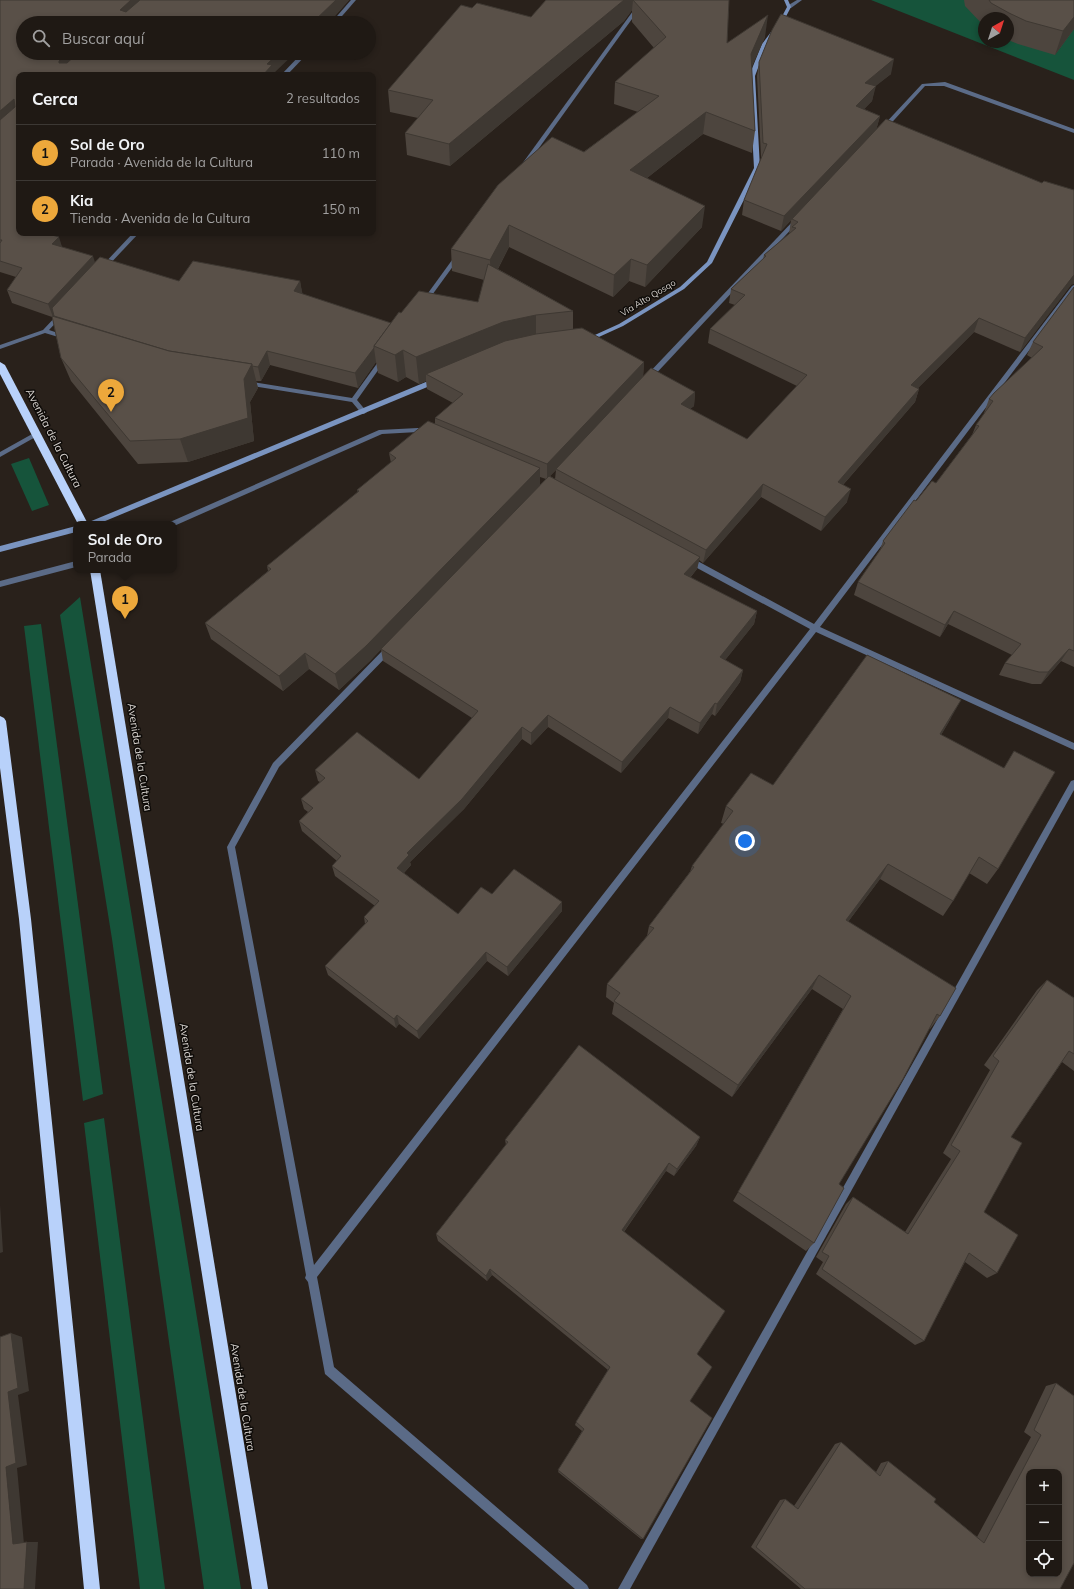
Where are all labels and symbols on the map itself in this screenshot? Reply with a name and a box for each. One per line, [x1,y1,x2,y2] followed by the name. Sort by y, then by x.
[978,12,1014,48] north arrow
[618,277,677,318] street label: Via Alto Qosqo
[98,379,124,412] pin: 2
[23,386,85,490] street label: Avenida de la Cultura
[112,586,138,619] pin: 1
[125,702,155,812] street label: Avenida de la Cultura
[735,831,755,851] your location
[177,1022,207,1132] street label: Avenida de la Cultura
[228,1342,258,1452] street label: Avenida de la Cultura

